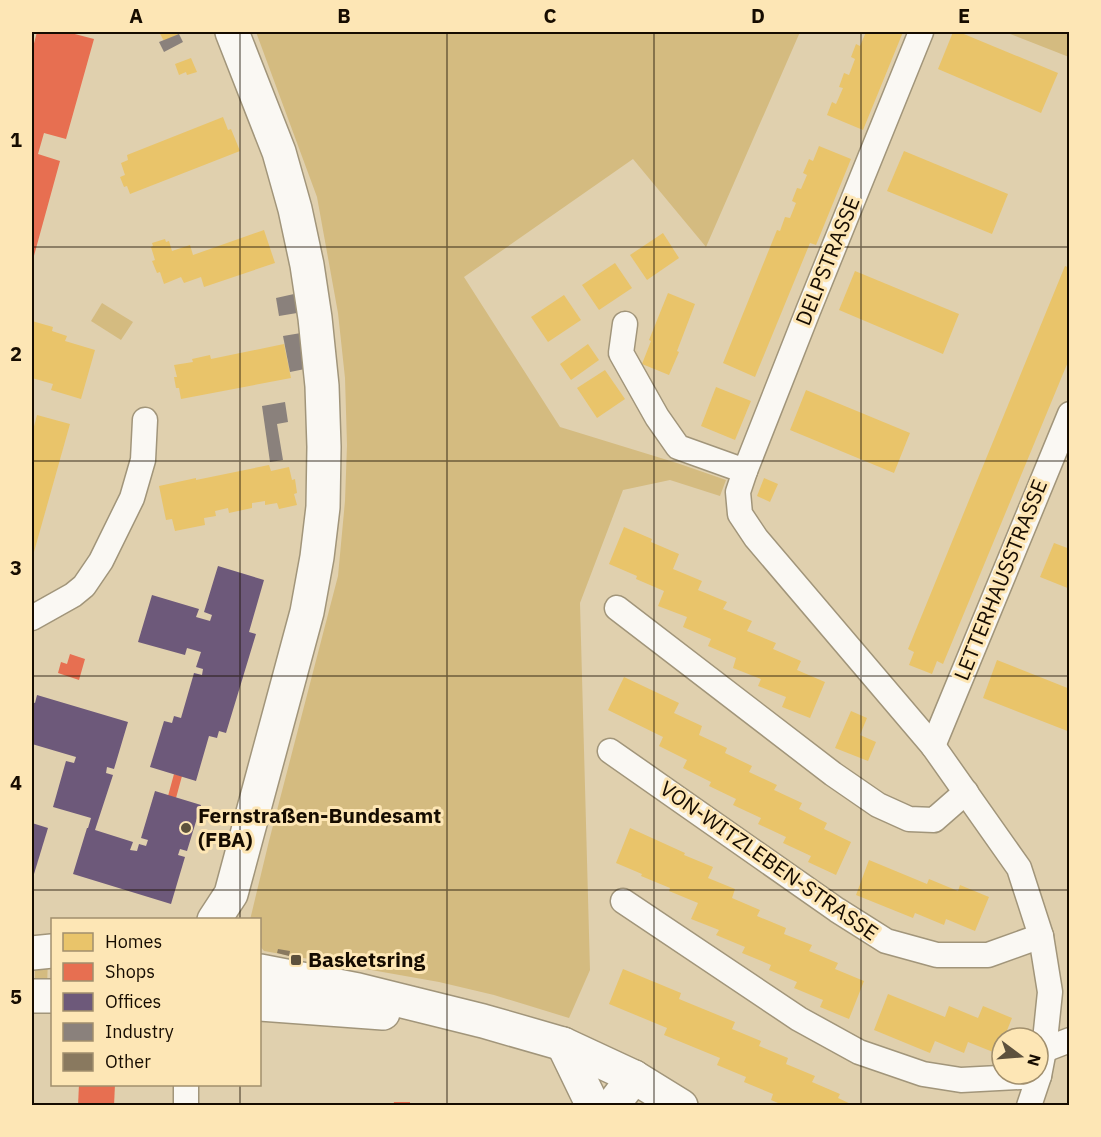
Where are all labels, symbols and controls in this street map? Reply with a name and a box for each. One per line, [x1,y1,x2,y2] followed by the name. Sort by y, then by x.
[129,2,143,29] text: A
[337,2,351,29] text: B
[543,2,557,29] text: C
[751,2,765,29] text: D
[958,2,970,29] text: E
[10,126,22,153] text: 1
[788,192,866,329] street label: DELPSTRASSE
[10,340,22,367] text: 2
[947,475,1053,684] street label: LETTERHAUSSTRASSE
[10,554,22,581] text: 3
[10,769,22,796] text: 4
[655,774,884,946] street label: VON-WITZLEBEN-STRASSE
[198,801,441,853] place label: Fernstraßen-Bundesamt (FBA)
[179,821,193,835] marker: Fernstraßen-Bundesamt (FBA)
[51,918,261,1086] legend
[105,930,162,953] text: Homes
[308,945,426,973] place label: Basketsring
[289,953,303,967] marker: Basketsring
[105,960,155,983] text: Shops
[10,983,22,1010] text: 5
[105,990,161,1013] text: Offices
[105,1020,174,1043] text: Industry
[990,1026,1050,1086] north arrow
[105,1050,151,1073] text: Other
[1023,1052,1046,1068] text: N

